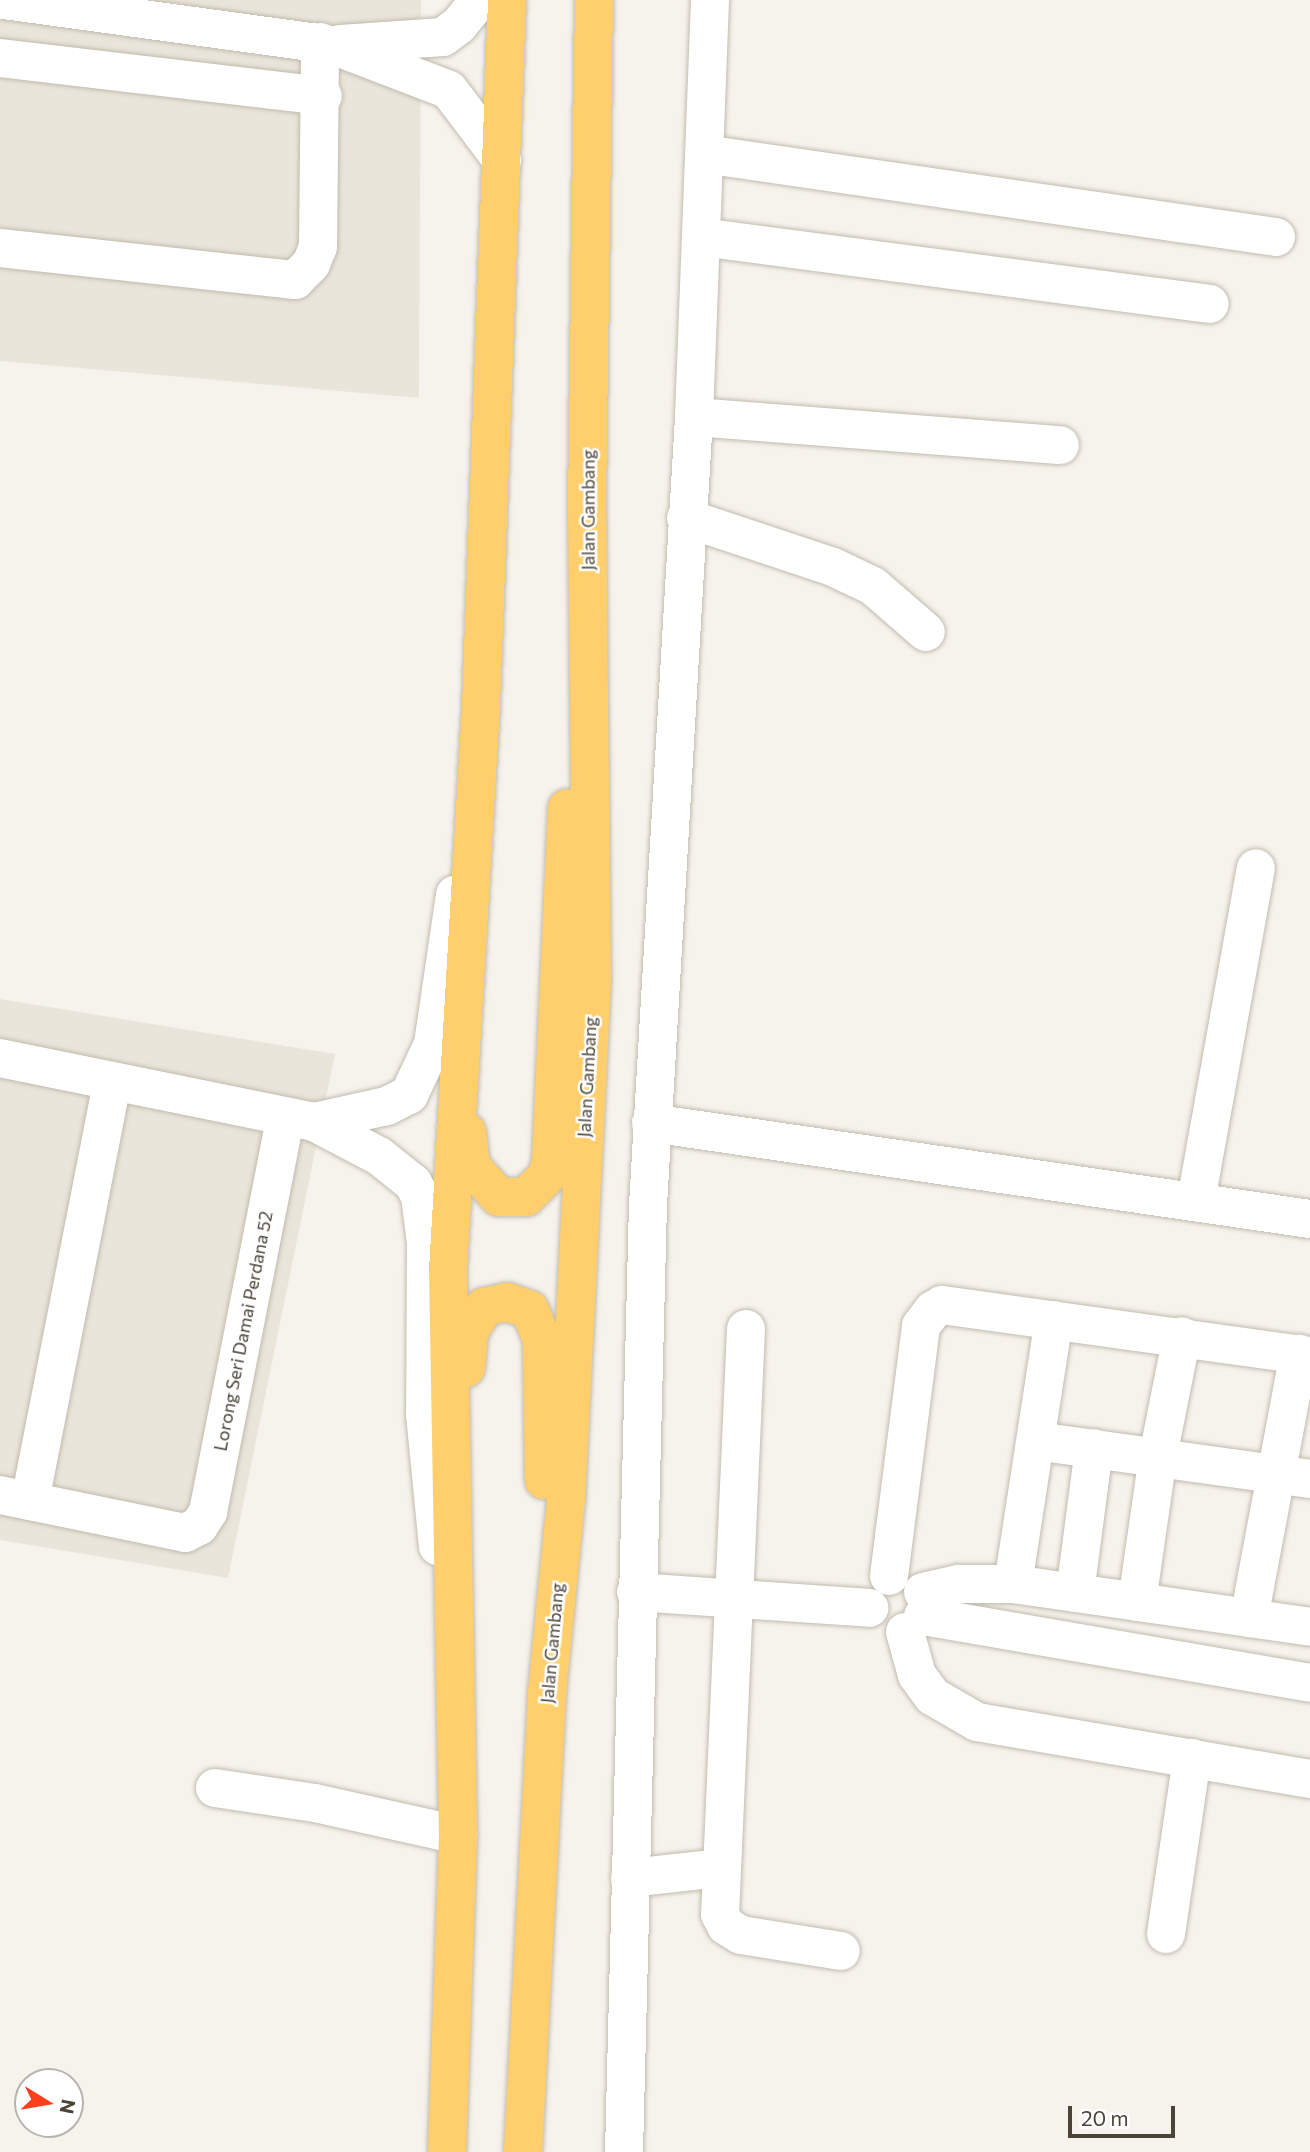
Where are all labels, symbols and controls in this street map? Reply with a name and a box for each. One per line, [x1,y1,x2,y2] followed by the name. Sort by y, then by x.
[577,450,599,570] street label: Jalan Gambang
[573,1016,601,1138] street label: Jalan Gambang
[209,1209,277,1453] street label: Lorong Seri Damai Perdana 52
[536,1582,568,1704] street label: Jalan Gambang
[14,2068,84,2138] north arrow
[1072,2092,1179,2136] scale bar
[55,2098,81,2116] text: N
[1081,2105,1129,2130] text: 20 m

